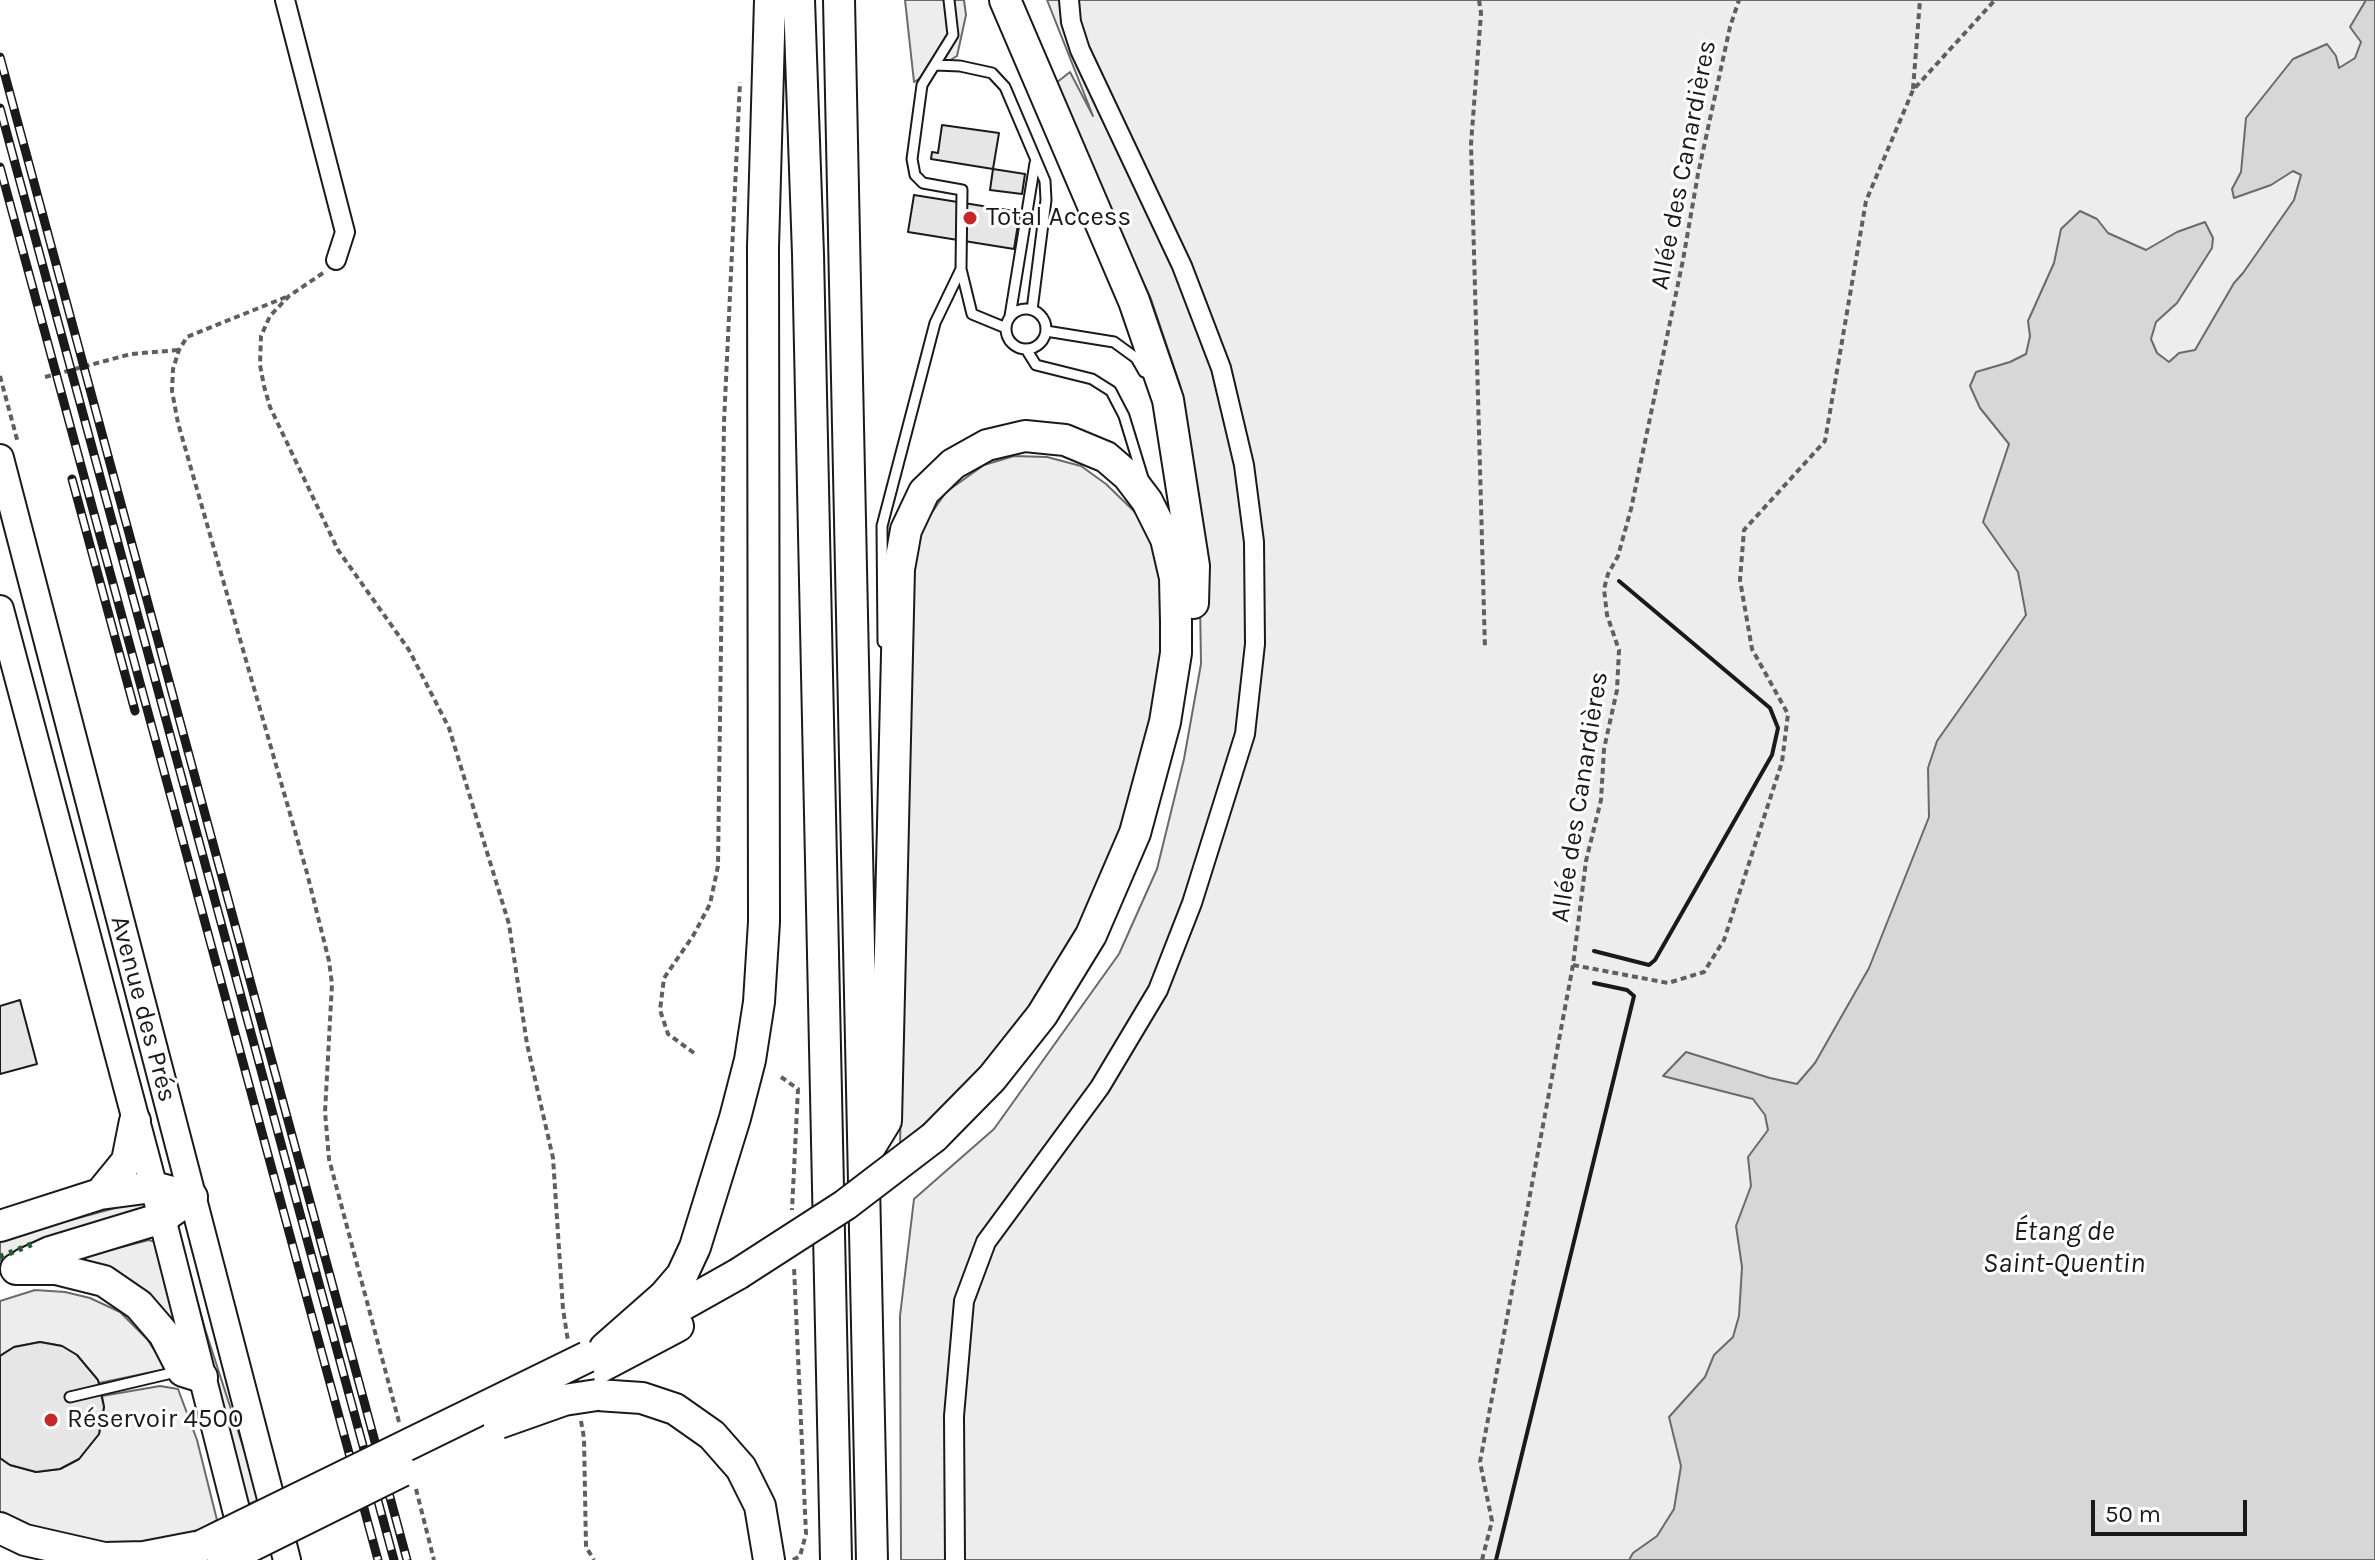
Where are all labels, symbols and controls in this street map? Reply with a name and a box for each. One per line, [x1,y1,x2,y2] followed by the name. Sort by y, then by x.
[1644,38,1724,292] street label: Allée des Canardières
[986,202,1131,234] place label: Total Access
[961,209,979,227] marker: Total Access
[1545,669,1615,925] street label: Allée des Canardières
[103,913,183,1105] street label: Avenue des Prés
[1983,1215,2145,1281] water label: Étang de Saint-Quentin
[67,1404,243,1436] place label: Réservoir 4500
[42,1411,60,1429] marker: Réservoir 4500
[2095,1484,2251,1534] scale bar
[2105,1500,2161,1528] text: 50 m

